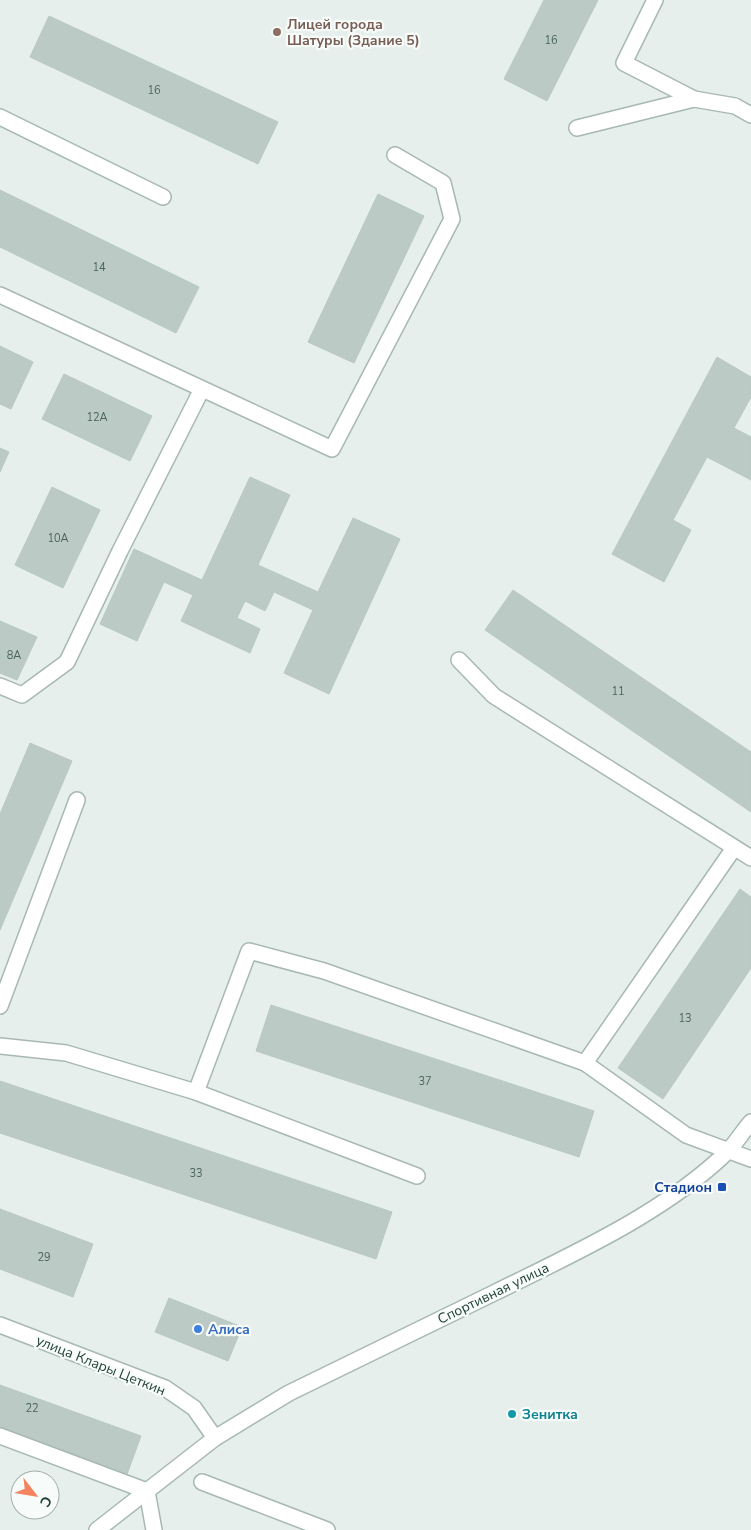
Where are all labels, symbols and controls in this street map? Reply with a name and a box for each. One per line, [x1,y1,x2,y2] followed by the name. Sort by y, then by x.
[287,15,420,50] place label: Лицей города Шатуры (Здание 5)
[271,26,283,38] marker: Лицей города Шатуры (Здание 5)
[544,33,558,48] house number: 16
[147,83,161,98] house number: 16
[92,260,106,275] house number: 14
[86,410,108,425] house number: 12А
[47,531,69,546] house number: 10А
[7,648,21,663] house number: 8А
[611,684,625,699] house number: 11
[678,1011,692,1026] house number: 13
[418,1074,432,1089] house number: 37
[189,1166,203,1181] house number: 33
[654,1178,712,1197] place label: Стадион
[716,1181,728,1193] marker: Стадион
[37,1250,51,1265] house number: 29
[434,1258,552,1329] street label: Спортивная улица
[208,1320,250,1339] place label: Алиса
[192,1323,204,1335] marker: Алиса
[33,1331,168,1400] street label: улица Клары Цеткин
[25,1401,39,1416] house number: 22
[522,1405,578,1424] place label: Зенитка
[506,1408,518,1420] marker: Зенитка
[10,1470,60,1520] north arrow
[35,1492,56,1511] text: С

